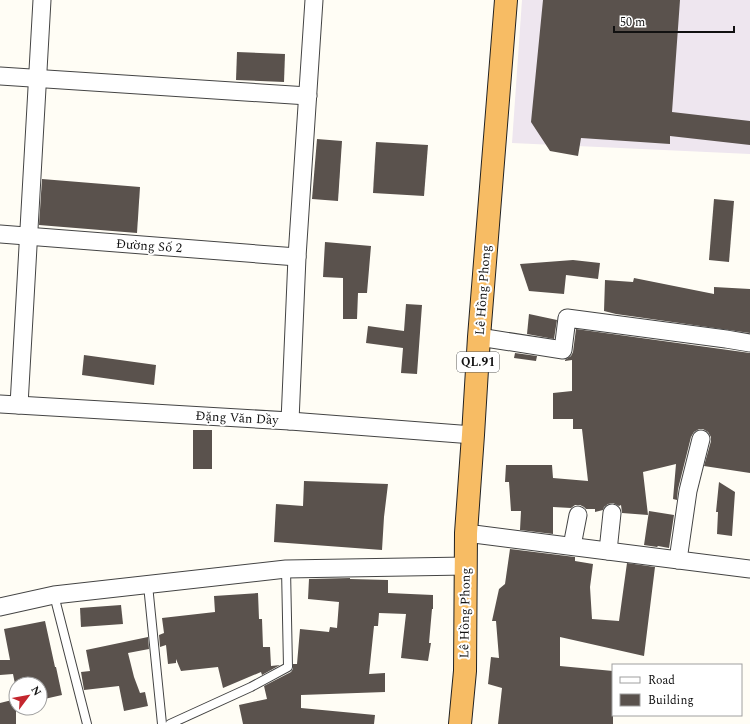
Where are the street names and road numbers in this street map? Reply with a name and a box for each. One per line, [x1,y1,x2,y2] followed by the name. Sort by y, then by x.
[115,234,183,258] street label: Đường Số 2
[470,244,496,336] street label: Lê Hồng Phong
[457,352,499,372] road number: QL.91
[195,406,280,430] street label: Đặng Văn Dầy
[454,568,476,658] street label: Lê Hồng Phong

